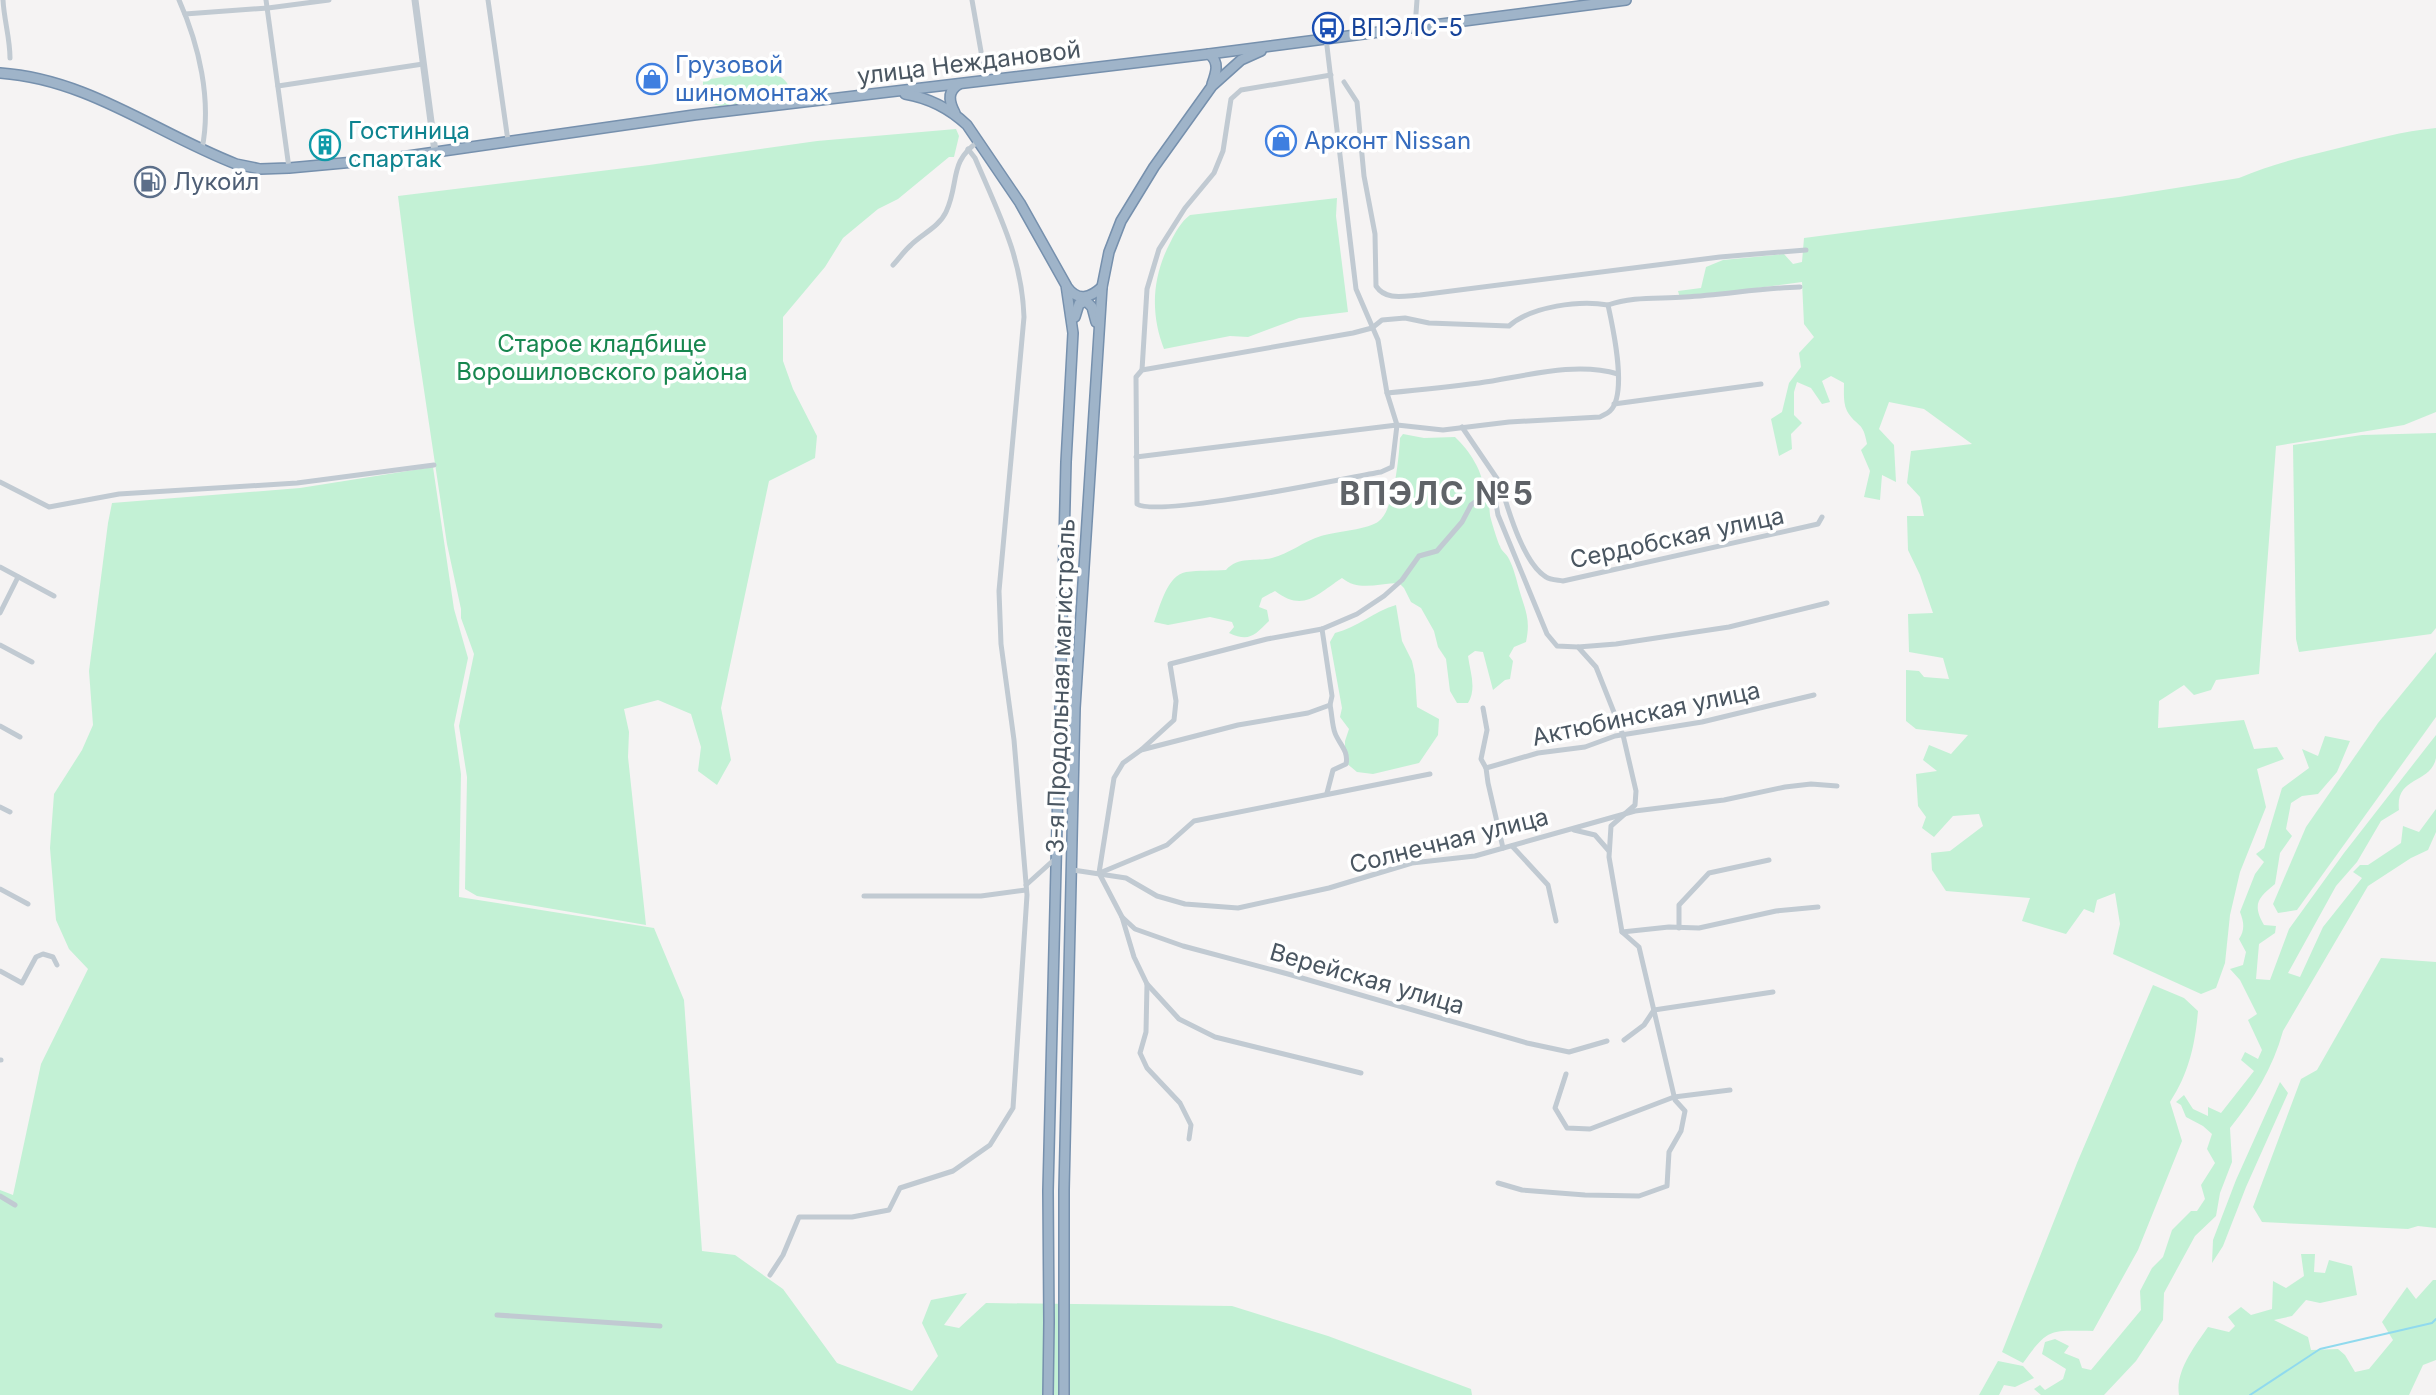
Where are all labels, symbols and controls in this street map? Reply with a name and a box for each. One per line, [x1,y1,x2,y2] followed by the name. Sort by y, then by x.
[1311,11,1345,45] bus stop icon: ВПЭЛС-5
[1351,13,1463,42] place label: ВПЭЛС-5
[856,34,1082,91] street label: улица Неждановой
[675,50,829,107] place label: Грузовой шиномонтаж
[635,62,669,96] shop icon: Грузовой шиномонтаж
[348,116,470,173] place label: Гостиница спартак
[1264,124,1298,158] shop icon: Арконт Nissan
[1304,126,1471,155] place label: Арконт Nissan
[308,128,342,162] building icon: Гостиница спартак
[133,165,167,199] fuel station icon: Лукойл
[173,167,259,196] place label: Лукойл
[456,329,748,386] park label: Старое кладбище Ворошиловского района
[1339,474,1535,513] district label: ВПЭЛС №5
[1567,501,1787,574] street label: Сердобская улица
[1040,518,1081,854] street label: 3-я Продольная магистраль
[1529,675,1763,752] street label: Актюбинская улица
[1346,802,1551,879] street label: Солнечная улица
[1267,937,1468,1020] street label: Верейская улица

